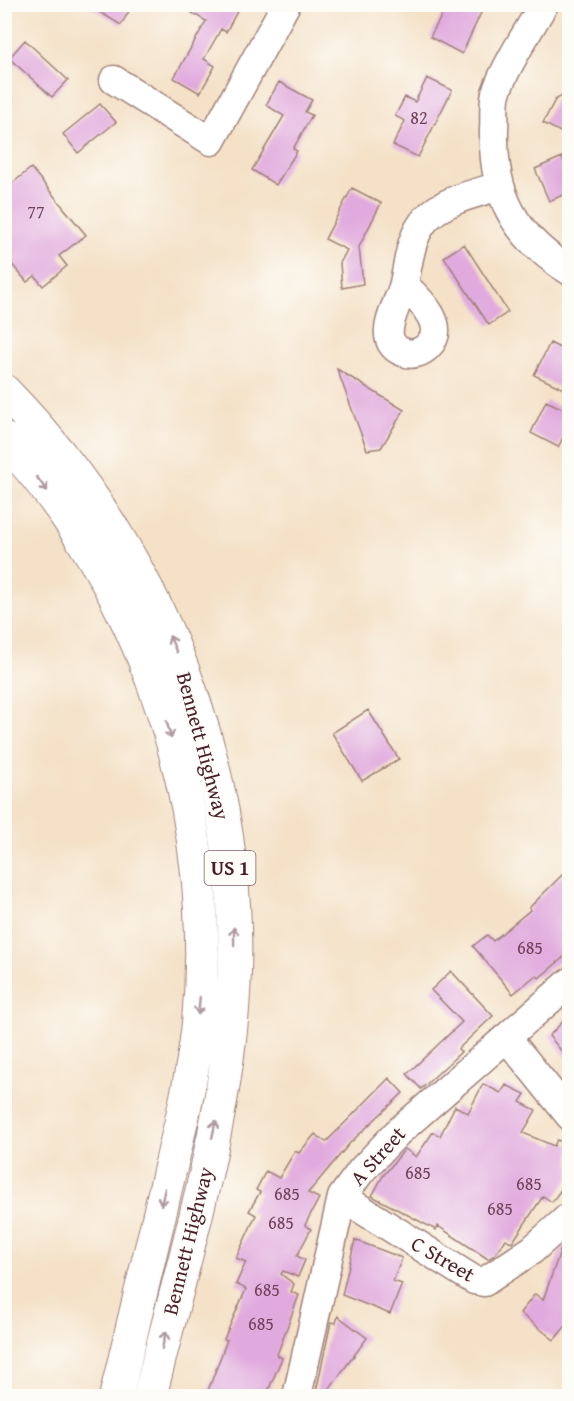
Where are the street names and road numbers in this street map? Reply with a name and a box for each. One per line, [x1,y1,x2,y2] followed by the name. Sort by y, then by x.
[169,669,238,824] street label: Bennett Highway
[204,851,256,885] road number: US 1
[343,1119,413,1192] street label: A Street
[154,1163,221,1318] street label: Bennett Highway
[406,1228,481,1290] street label: C Street

